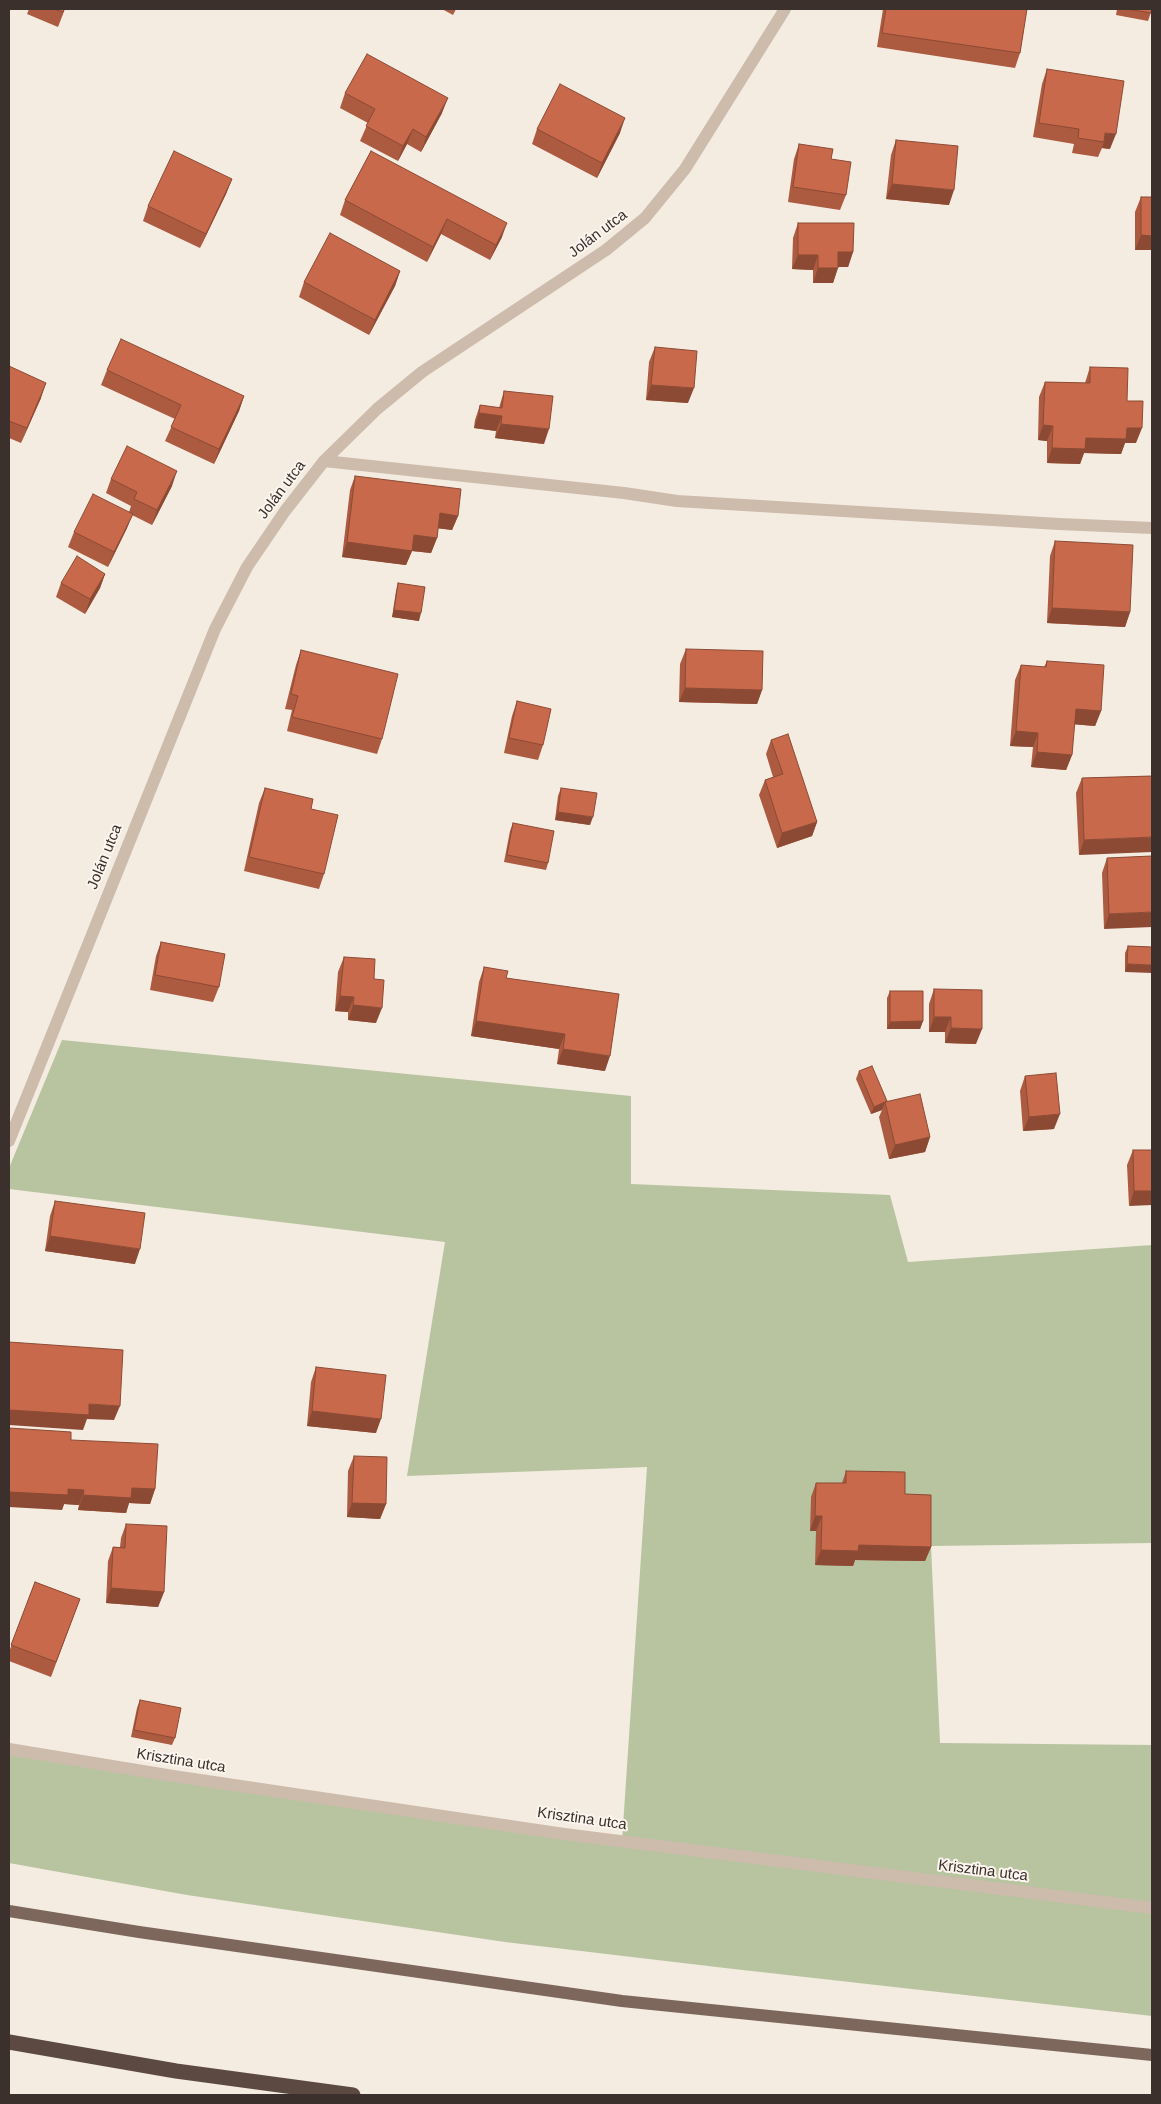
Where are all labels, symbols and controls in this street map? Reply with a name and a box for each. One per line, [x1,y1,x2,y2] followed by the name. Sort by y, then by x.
[565,206,631,262] street label: Jolán utca
[254,457,310,523] street label: Jolán utca
[84,822,126,892] street label: Jolán utca
[135,1745,227,1777] street label: Krisztina utca
[536,1804,628,1834] street label: Krisztina utca
[937,1857,1029,1885] street label: Krisztina utca

